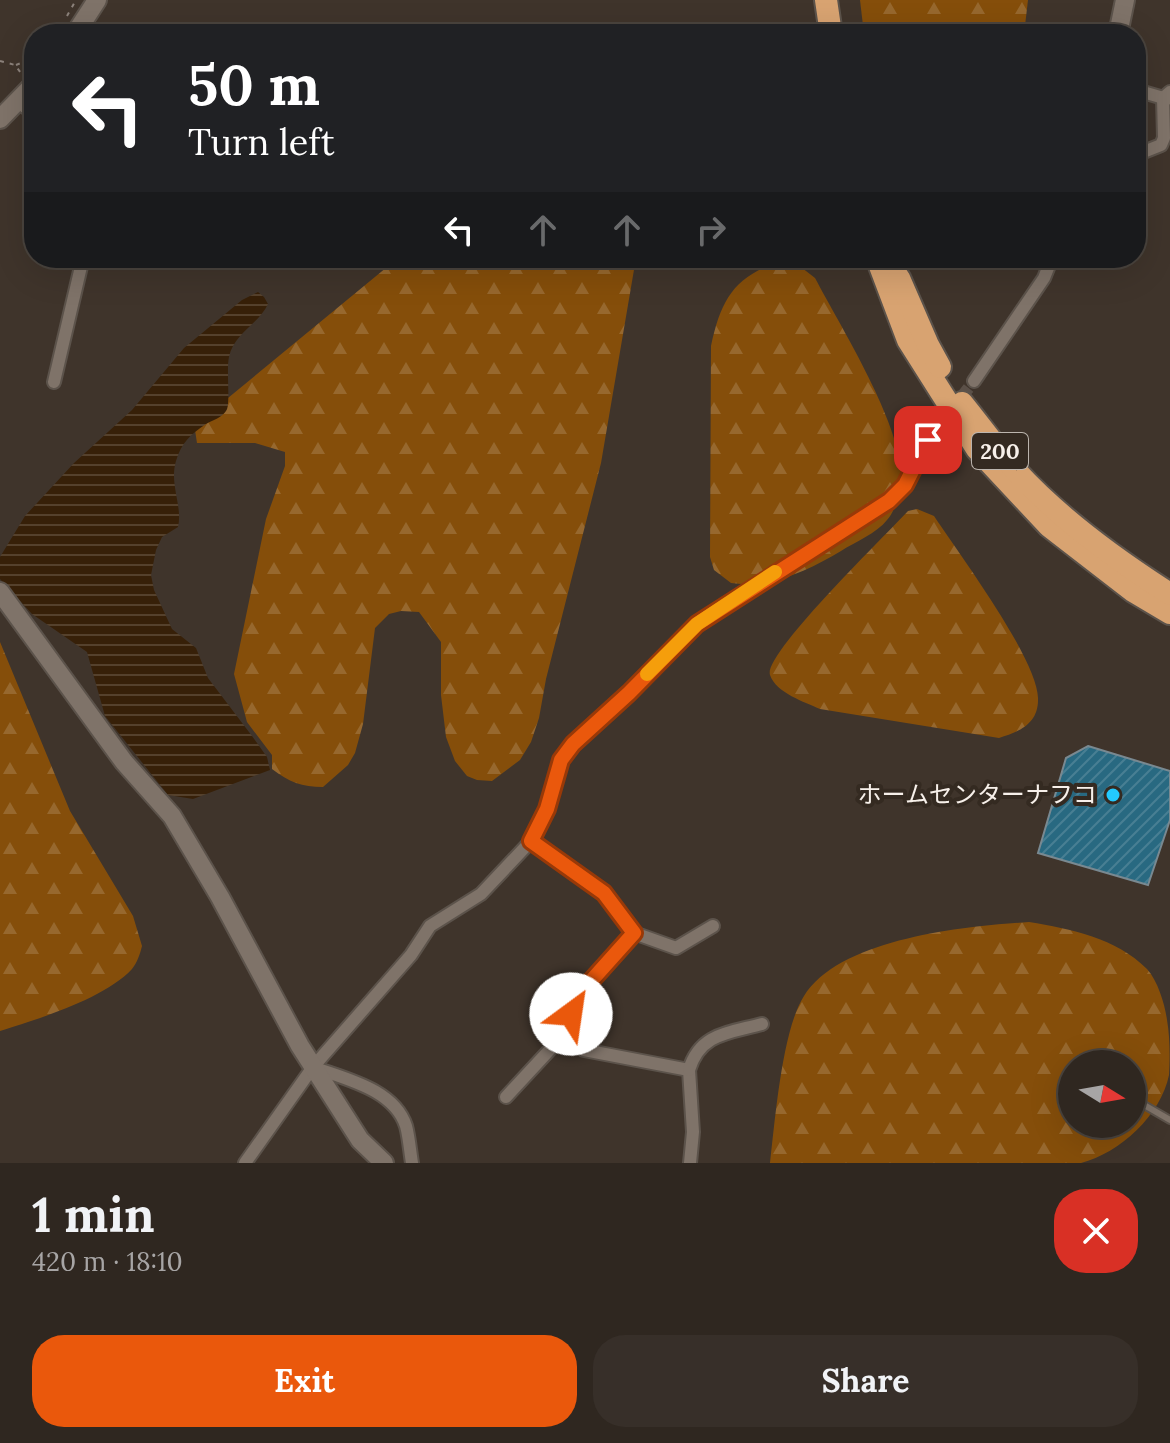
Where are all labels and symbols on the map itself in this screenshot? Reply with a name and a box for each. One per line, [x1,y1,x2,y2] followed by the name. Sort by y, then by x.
[894,406,962,474] pin
[972,433,1028,469] road number: 200
[858,779,1097,810] place label: ホームセンターナフコ
[1104,786,1122,804] marker: ホームセンターナフコ
[529,972,613,1056] position arrow
[1058,1050,1146,1138] north arrow

